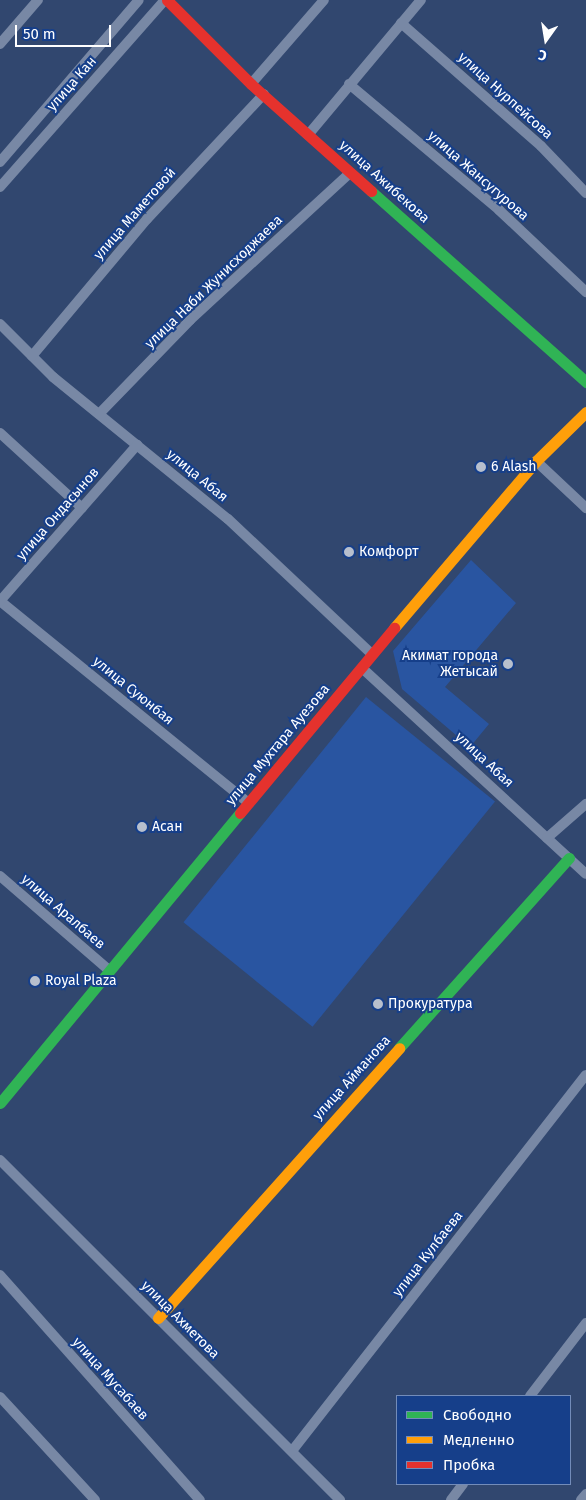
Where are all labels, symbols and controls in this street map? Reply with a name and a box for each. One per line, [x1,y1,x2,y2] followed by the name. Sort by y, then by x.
[18,15,114,47] scale bar
[521,15,571,65] north arrow
[23,25,56,43] text: 50 m
[537,46,548,64] text: С
[454,49,556,143] street label: улица Нурпейсова
[44,53,100,115] street label: улица Кан
[424,128,532,224] street label: улица Жансугурова
[335,137,433,227] street label: улица Ажибекова
[90,165,180,263] street label: улица Маметовой
[142,212,286,352] street label: улица Наби Жунисходжаева
[163,446,231,506] street label: улица Абая
[491,459,536,475] place label: 6 Alash
[475,461,487,473] marker: 6 Alash
[13,464,103,564] street label: улица Ондасынов
[359,544,418,560] place label: Комфорт
[343,546,355,558] marker: Комфорт
[402,648,498,680] place label: Акимат города Жетысай
[89,653,177,729] street label: улица Суюнбая
[502,658,514,670] marker: Акимат города Жетысай
[222,681,334,809] street label: улица Мухтара Ауезова
[451,729,517,791] street label: улица Абая
[152,819,182,835] place label: Асан
[136,821,148,833] marker: Асан
[18,871,108,953] street label: улица Аралбаев
[45,973,116,989] place label: Royal Plaza
[29,975,41,987] marker: Royal Plaza
[388,996,473,1012] place label: Прокуратура
[372,998,384,1010] marker: Прокуратура
[310,1032,394,1124] street label: улица Айманова
[389,1208,467,1300] street label: улица Кулбаева
[137,1277,223,1363] street label: улица Ахметова
[68,1334,152,1424] street label: улица Мусабаев
[396,1395,571,1485] legend
[443,1406,512,1424] text: Свободно
[443,1431,515,1449] text: Медленно
[443,1456,495,1474] text: Пробка

